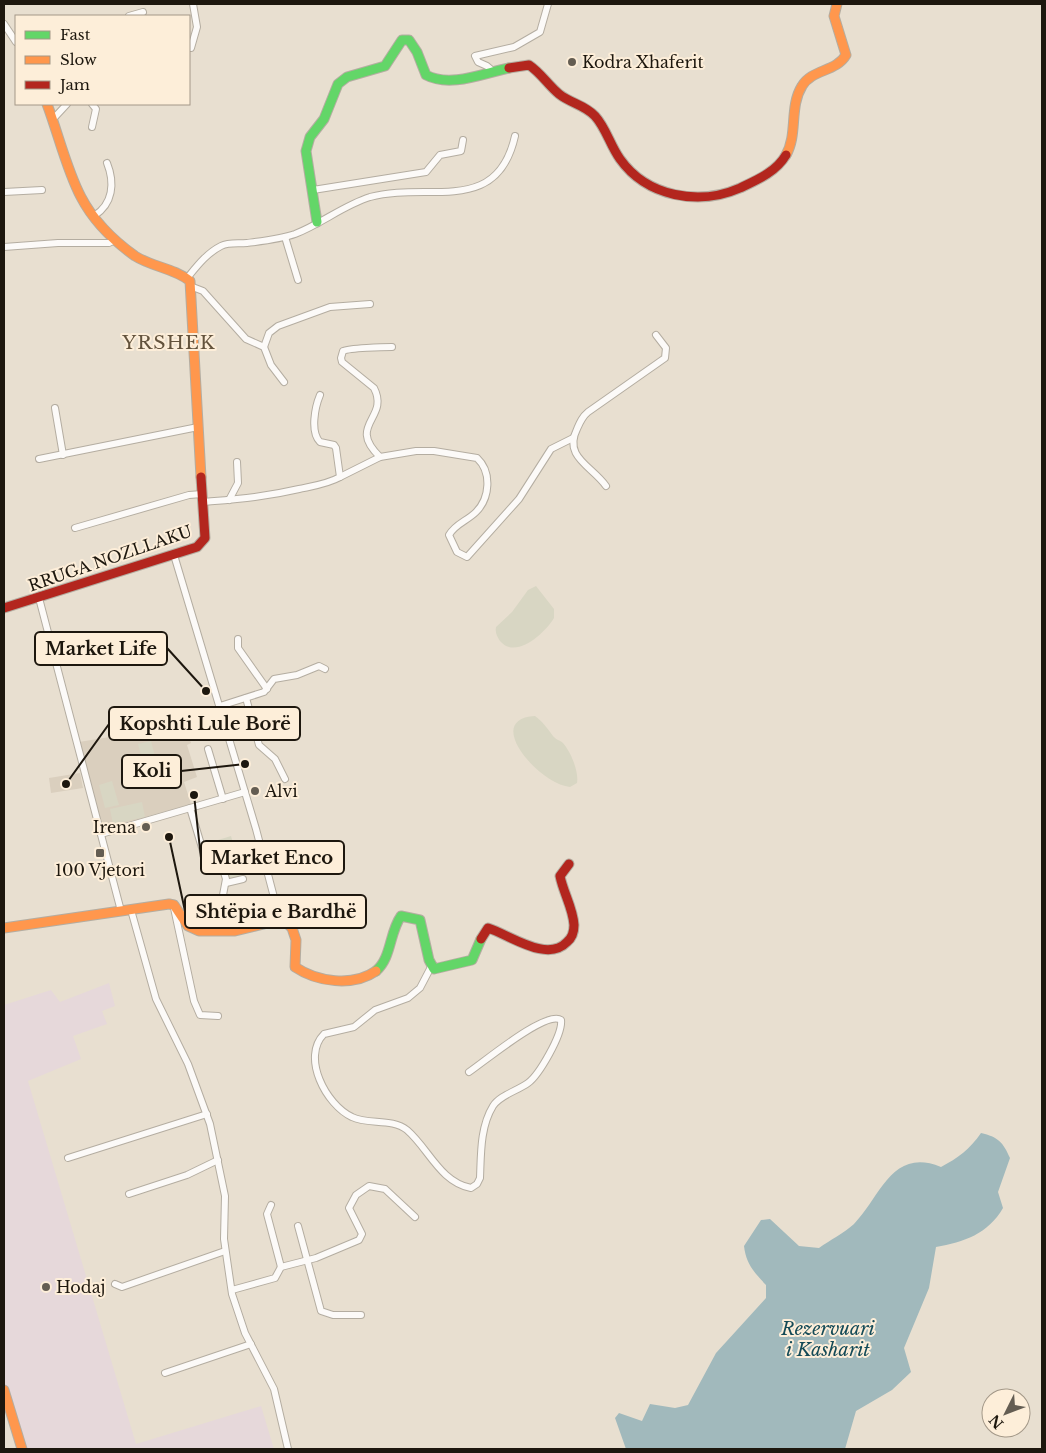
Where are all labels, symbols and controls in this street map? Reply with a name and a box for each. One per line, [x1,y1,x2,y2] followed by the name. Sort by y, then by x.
[15,15,190,105] legend
[60,25,91,44] text: Fast
[60,50,97,69] text: Slow
[582,52,704,72] place label: Kodra Xhaferit
[566,56,578,68] marker: Kodra Xhaferit
[58,75,90,94] text: Jam
[121,331,216,354] district label: YRSHEK
[26,520,195,595] street label: RRUGA NOZLLAKU
[35,632,167,665] callout: Market Life
[45,638,157,660] text: Market Life
[109,707,300,740] callout: Kopshti Lule Borë
[119,713,291,735] text: Kopshti Lule Borë
[122,755,181,788] callout: Koli
[132,760,172,782] text: Koli
[264,781,298,801] place label: Alvi
[249,785,261,797] marker: Alvi
[93,817,136,837] place label: Irena
[140,821,152,833] marker: Irena
[201,841,344,874] callout: Market Enco
[94,847,106,859] marker: 100 Vjetori
[211,847,333,869] text: Market Enco
[55,860,146,880] place label: 100 Vjetori
[185,895,366,928] callout: Shtëpia e Bardhë
[195,901,357,923] text: Shtëpia e Bardhë
[56,1277,105,1297] place label: Hodaj
[40,1281,52,1293] marker: Hodaj
[780,1318,876,1361] water label: Rezervuari i Kasharit
[981,1388,1031,1438] north arrow
[985,1411,1007,1433] text: N

